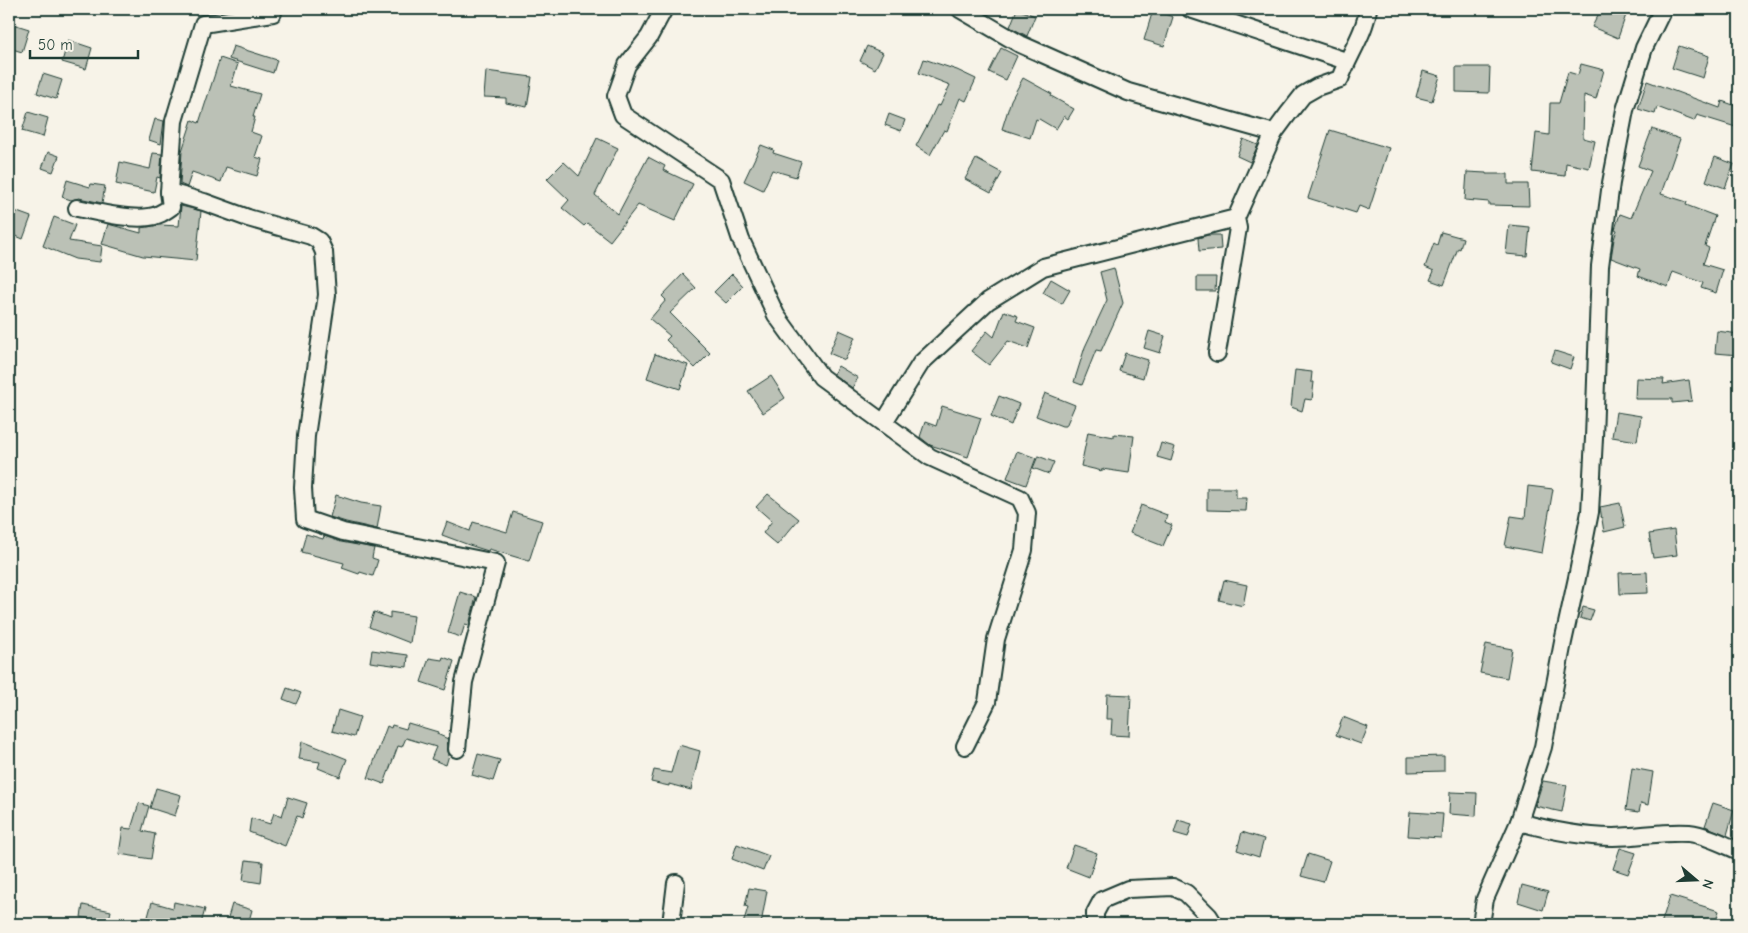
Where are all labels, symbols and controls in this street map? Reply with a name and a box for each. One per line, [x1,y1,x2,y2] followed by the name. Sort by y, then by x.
[30,28,138,60] scale bar
[38,36,73,54] text: 50 m
[1670,856,1720,906] north arrow
[1698,877,1717,891] text: N

